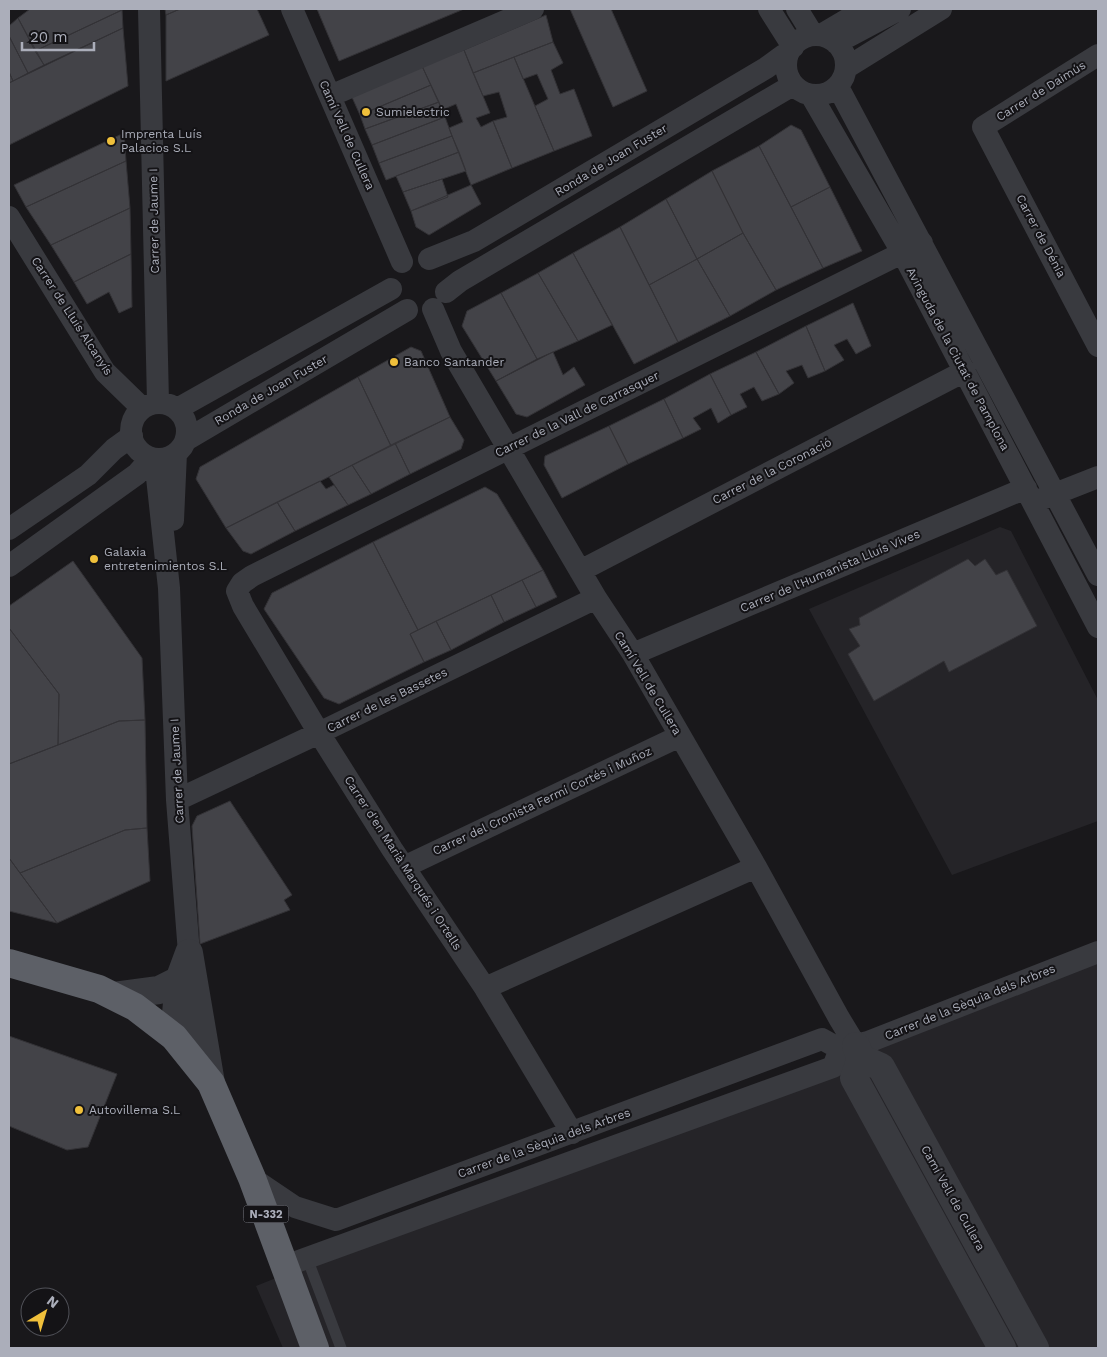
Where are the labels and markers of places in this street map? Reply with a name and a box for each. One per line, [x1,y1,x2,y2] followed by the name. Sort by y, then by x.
[376,105,450,119] place label: Sumielectric
[360,106,372,118] marker: Sumielectric
[121,127,202,155] place label: Imprenta Luís Palacios S.L
[105,135,117,147] marker: Imprenta Luís Palacios S.L
[404,355,504,369] place label: Banco Santander
[388,356,400,368] marker: Banco Santander
[104,545,227,573] place label: Galaxia entretenimientos S.L
[88,553,100,565] marker: Galaxia entretenimientos S.L
[89,1103,180,1117] place label: Autovillema S.L
[73,1104,85,1116] marker: Autovillema S.L

